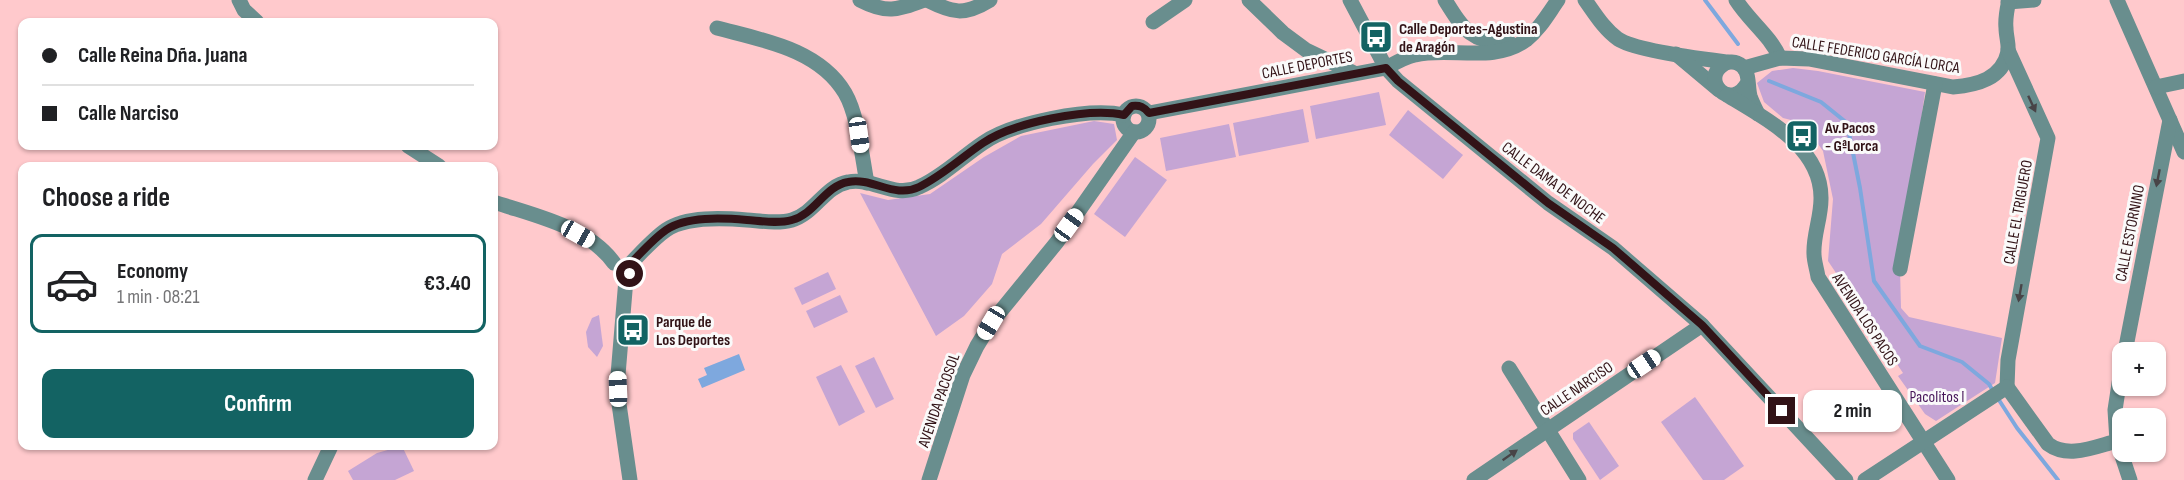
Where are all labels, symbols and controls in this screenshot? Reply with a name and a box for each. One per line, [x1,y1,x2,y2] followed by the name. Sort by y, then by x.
[1358,19,1394,55] bus stop icon: Calle Deportes-Agustina de Aragón
[1399,20,1538,57] place label: Calle Deportes-Agustina de Aragón
[1790,33,1961,78] street label: CALLE FEDERICO GARCÍA LORCA
[78,42,247,69] text: Calle Reina Dña. Juana
[1260,47,1354,84] street label: CALLE DEPORTES
[2028,95,2037,112] one-way arrow
[78,100,179,127] text: Calle Narciso
[848,116,870,154] car
[1784,118,1820,154] bus stop icon: Av.Pacos - GªLorca
[1824,119,1878,156] place label: Av.Pacos - GªLorca
[1498,138,1609,228] street label: CALLE DAMA DE NOCHE
[2000,159,2037,266] street label: CALLE EL TRIGUERO
[2153,168,2162,187] one-way arrow
[42,182,170,214] text: Choose a ride
[2112,183,2149,283] street label: CALLE ESTORNINO
[1051,205,1087,245] car
[558,217,598,251] car
[45,257,99,311] icon: car
[117,258,188,285] text: Economy
[616,260,643,287] route start
[1827,269,1902,370] street label: AVENIDA LOS PACOS
[424,270,471,297] text: €3.40
[2015,283,2024,302] one-way arrow
[117,285,199,309] text: 1 min · 08:21
[974,303,1008,343] car
[615,312,651,348] bus stop icon: Parque de Los Deportes
[656,313,730,350] place label: Parque de Los Deportes
[2112,342,2166,462] map controls
[2112,342,2166,396] button: +
[1624,346,1664,382] car
[914,351,964,451] street label: AVENIDA PACOSOL
[1537,358,1617,420] street label: CALLE NARCISO
[42,369,474,438] button: Confirm
[608,371,628,407] car
[1910,388,1964,407] park label: Pacolitos I
[1803,390,1902,432] callout: 2 min
[1768,397,1795,424] route end
[1833,399,1872,423] text: 2 min
[2112,408,2166,462] button: −
[1502,449,1518,461] one-way arrow

